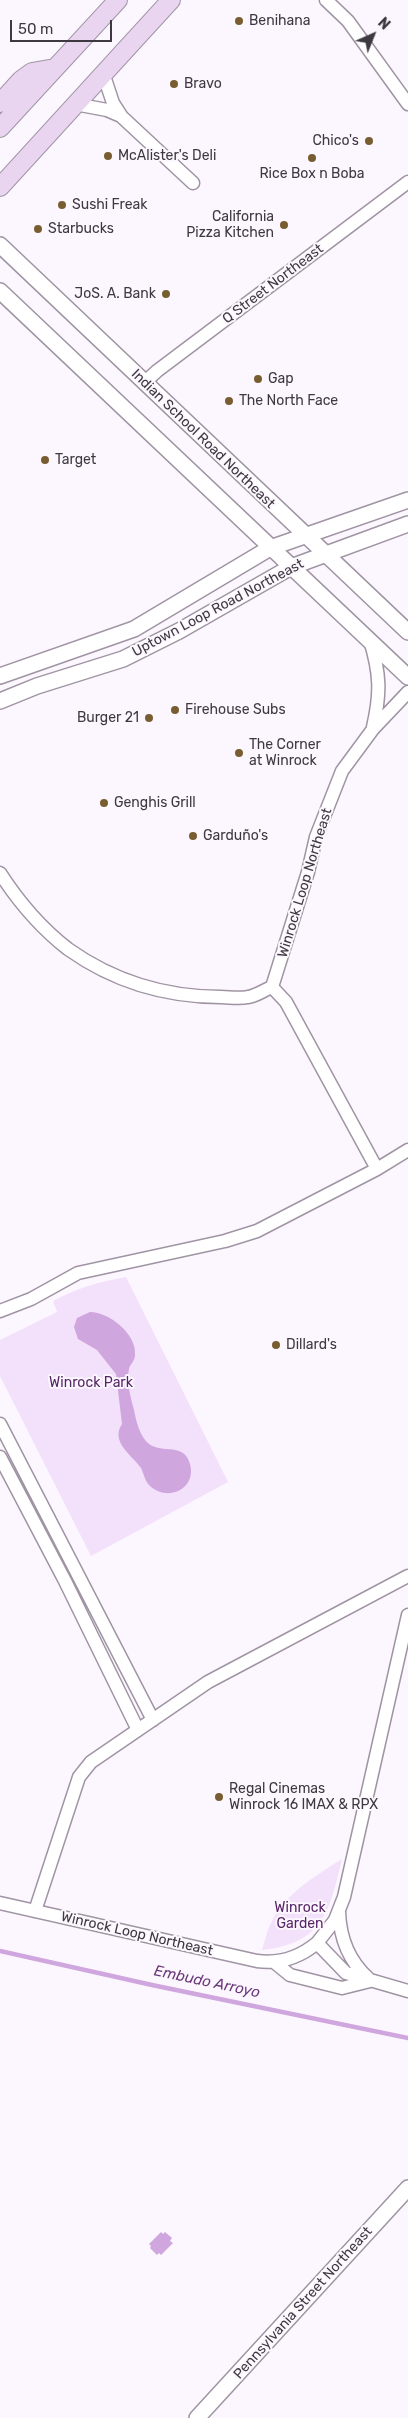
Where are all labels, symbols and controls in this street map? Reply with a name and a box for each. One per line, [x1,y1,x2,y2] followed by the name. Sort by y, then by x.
[12,10,115,42] scale bar
[348,10,398,60] north arrow
[249,13,311,29] place label: Benihana
[374,14,393,33] text: N
[233,15,245,27] marker: Benihana
[18,20,53,38] text: 50 m
[184,76,222,92] place label: Bravo
[168,78,180,90] marker: Bravo
[313,133,359,149] place label: Chico's
[363,135,375,147] marker: Chico's
[118,148,216,164] place label: McAlister's Deli
[102,150,114,162] marker: McAlister's Deli
[306,152,318,164] marker: Rice Box n Boba
[259,166,365,182] place label: Rice Box n Boba
[72,197,148,213] place label: Sushi Freak
[56,199,68,211] marker: Sushi Freak
[186,209,274,242] place label: California Pizza Kitchen
[278,219,290,231] marker: California Pizza Kitchen
[48,221,114,237] place label: Starbucks
[32,223,44,235] marker: Starbucks
[219,241,327,327] street label: Q Street Northeast
[74,286,156,302] place label: JoS. A. Bank
[160,288,172,300] marker: JoS. A. Bank
[128,366,278,512] street label: Indian School Road Northeast
[268,371,294,387] place label: Gap
[252,373,264,385] marker: Gap
[239,393,338,409] place label: The North Face
[223,395,235,407] marker: The North Face
[55,452,96,468] place label: Target
[39,454,51,466] marker: Target
[129,556,307,660] street label: Uptown Loop Road Northeast
[185,702,286,718] place label: Firehouse Subs
[169,704,181,716] marker: Firehouse Subs
[77,710,139,726] place label: Burger 21
[143,712,155,724] marker: Burger 21
[249,737,321,770] place label: The Corner at Winrock
[233,747,245,759] marker: The Corner at Winrock
[114,795,196,811] place label: Genghis Grill
[98,797,110,809] marker: Genghis Grill
[274,806,336,960] street label: Winrock Loop Northeast
[203,828,268,844] place label: Garduño's
[187,830,199,842] marker: Garduño's
[286,1337,337,1353] place label: Dillard's
[270,1339,282,1351] marker: Dillard's
[49,1375,133,1391] park label: Winrock Park
[229,1781,378,1814] place label: Regal Cinemas Winrock 16 IMAX & RPX
[213,1791,225,1803] marker: Regal Cinemas Winrock 16 IMAX & RPX
[274,1900,326,1932] park label: Winrock Garden
[59,1908,215,1960] street label: Winrock Loop Northeast
[152,1962,262,2002] water label: Embudo Arroyo
[230,2223,376,2383] street label: Pennsylvania Street Northeast

